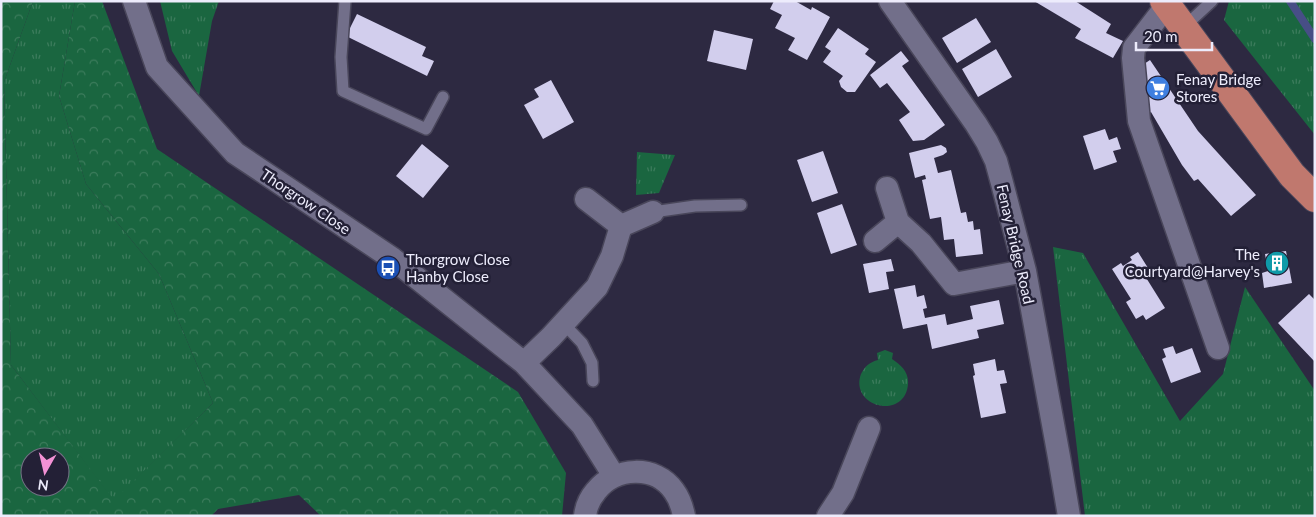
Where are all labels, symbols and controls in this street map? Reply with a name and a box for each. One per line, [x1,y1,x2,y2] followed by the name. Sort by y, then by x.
[1136,20,1212,52] scale bar
[1144,27,1178,45] text: 20 m
[1176,70,1261,105] place label: Fenay Bridge Stores
[1145,75,1171,101] supermarket icon: Fenay Bridge Stores
[258,164,354,238] street label: Thorgrow Close
[993,182,1039,306] street label: Fenay Bridge Road
[1125,245,1260,280] place label: The Courtyard@Harvey's
[406,250,510,285] place label: Thorgrow Close Hanby Close
[1264,250,1290,276] building icon: The Courtyard@Harvey's
[375,255,401,281] bus stop icon: Thorgrow Close Hanby Close
[20,447,70,497] north arrow
[37,476,50,495] text: N

